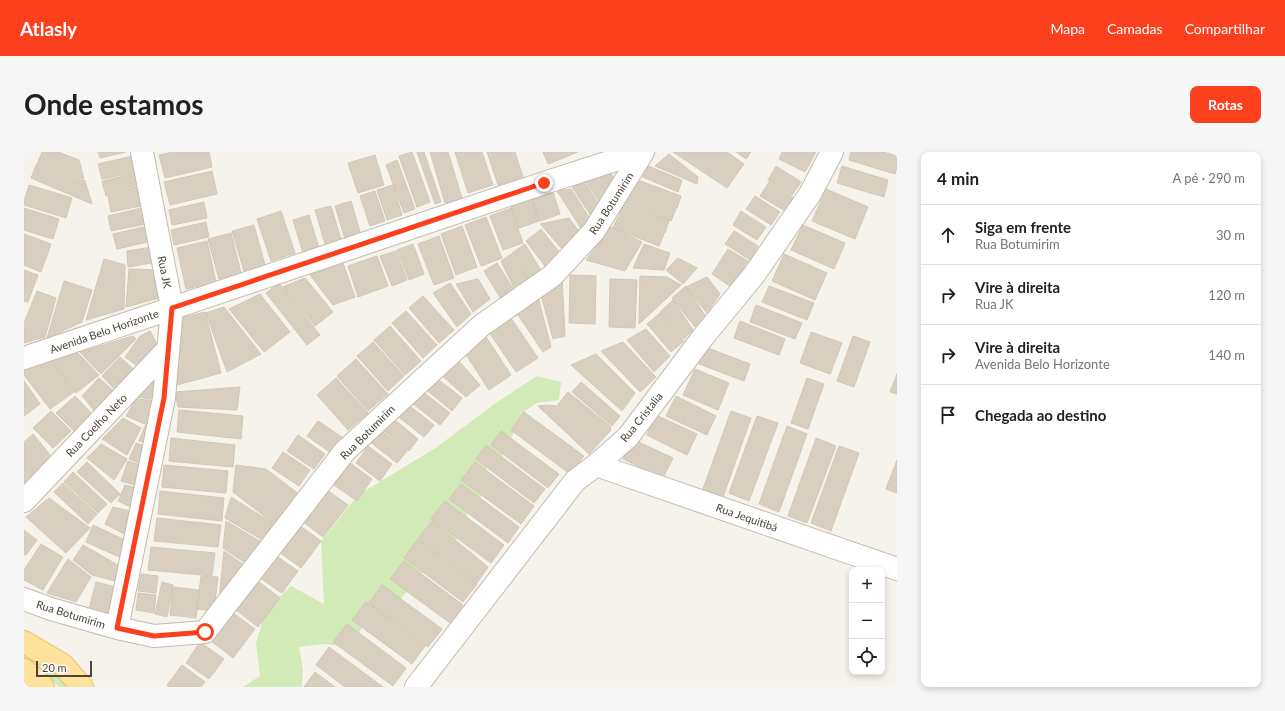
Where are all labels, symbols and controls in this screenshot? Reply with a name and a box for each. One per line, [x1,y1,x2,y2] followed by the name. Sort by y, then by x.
[20,17,77,40] text: Atlasly
[1050,20,1085,37] text: Mapa
[1107,20,1163,37] text: Camadas
[1185,20,1265,37] text: Compartilhar
[1190,86,1261,123] button: Rotas
[24,87,204,121] text: Onde estamos
[937,168,979,189] text: 4 min
[586,169,636,237] street label: Rua Botumirim
[1172,170,1245,186] text: A pé · 290 m
[535,174,553,192] route end
[975,218,1071,236] text: Siga em frente
[937,224,959,246] icon: ahead
[1216,227,1245,243] text: 30 m
[975,236,1060,252] text: Rua Botumirim
[155,255,175,290] street label: Rua JK
[975,278,1060,296] text: Vire à direita
[937,284,959,306] icon: right
[1208,287,1245,303] text: 120 m
[975,296,1014,312] text: Rua JK
[48,306,160,356] street label: Avenida Belo Horizonte
[975,338,1060,356] text: Vire à direita
[937,344,959,366] icon: right
[1208,347,1245,363] text: 140 m
[975,356,1110,372] text: Avenida Belo Horizonte
[617,390,665,444] street label: Rua Cristalia
[63,391,129,459] street label: Rua Coelho Neto
[337,402,397,462] street label: Rua Botumirim
[937,404,959,426] icon: arrive
[975,406,1106,424] text: Chegada ao destino
[714,500,780,534] street label: Rua Jequitibá
[849,567,885,675] map controls
[849,567,885,603] button: +
[35,597,107,631] street label: Rua Botumirim
[849,603,885,639] button: −
[196,623,214,641] route start
[849,639,885,675] button: locate
[36,659,92,678] scale bar
[42,661,67,674] text: 20 m

